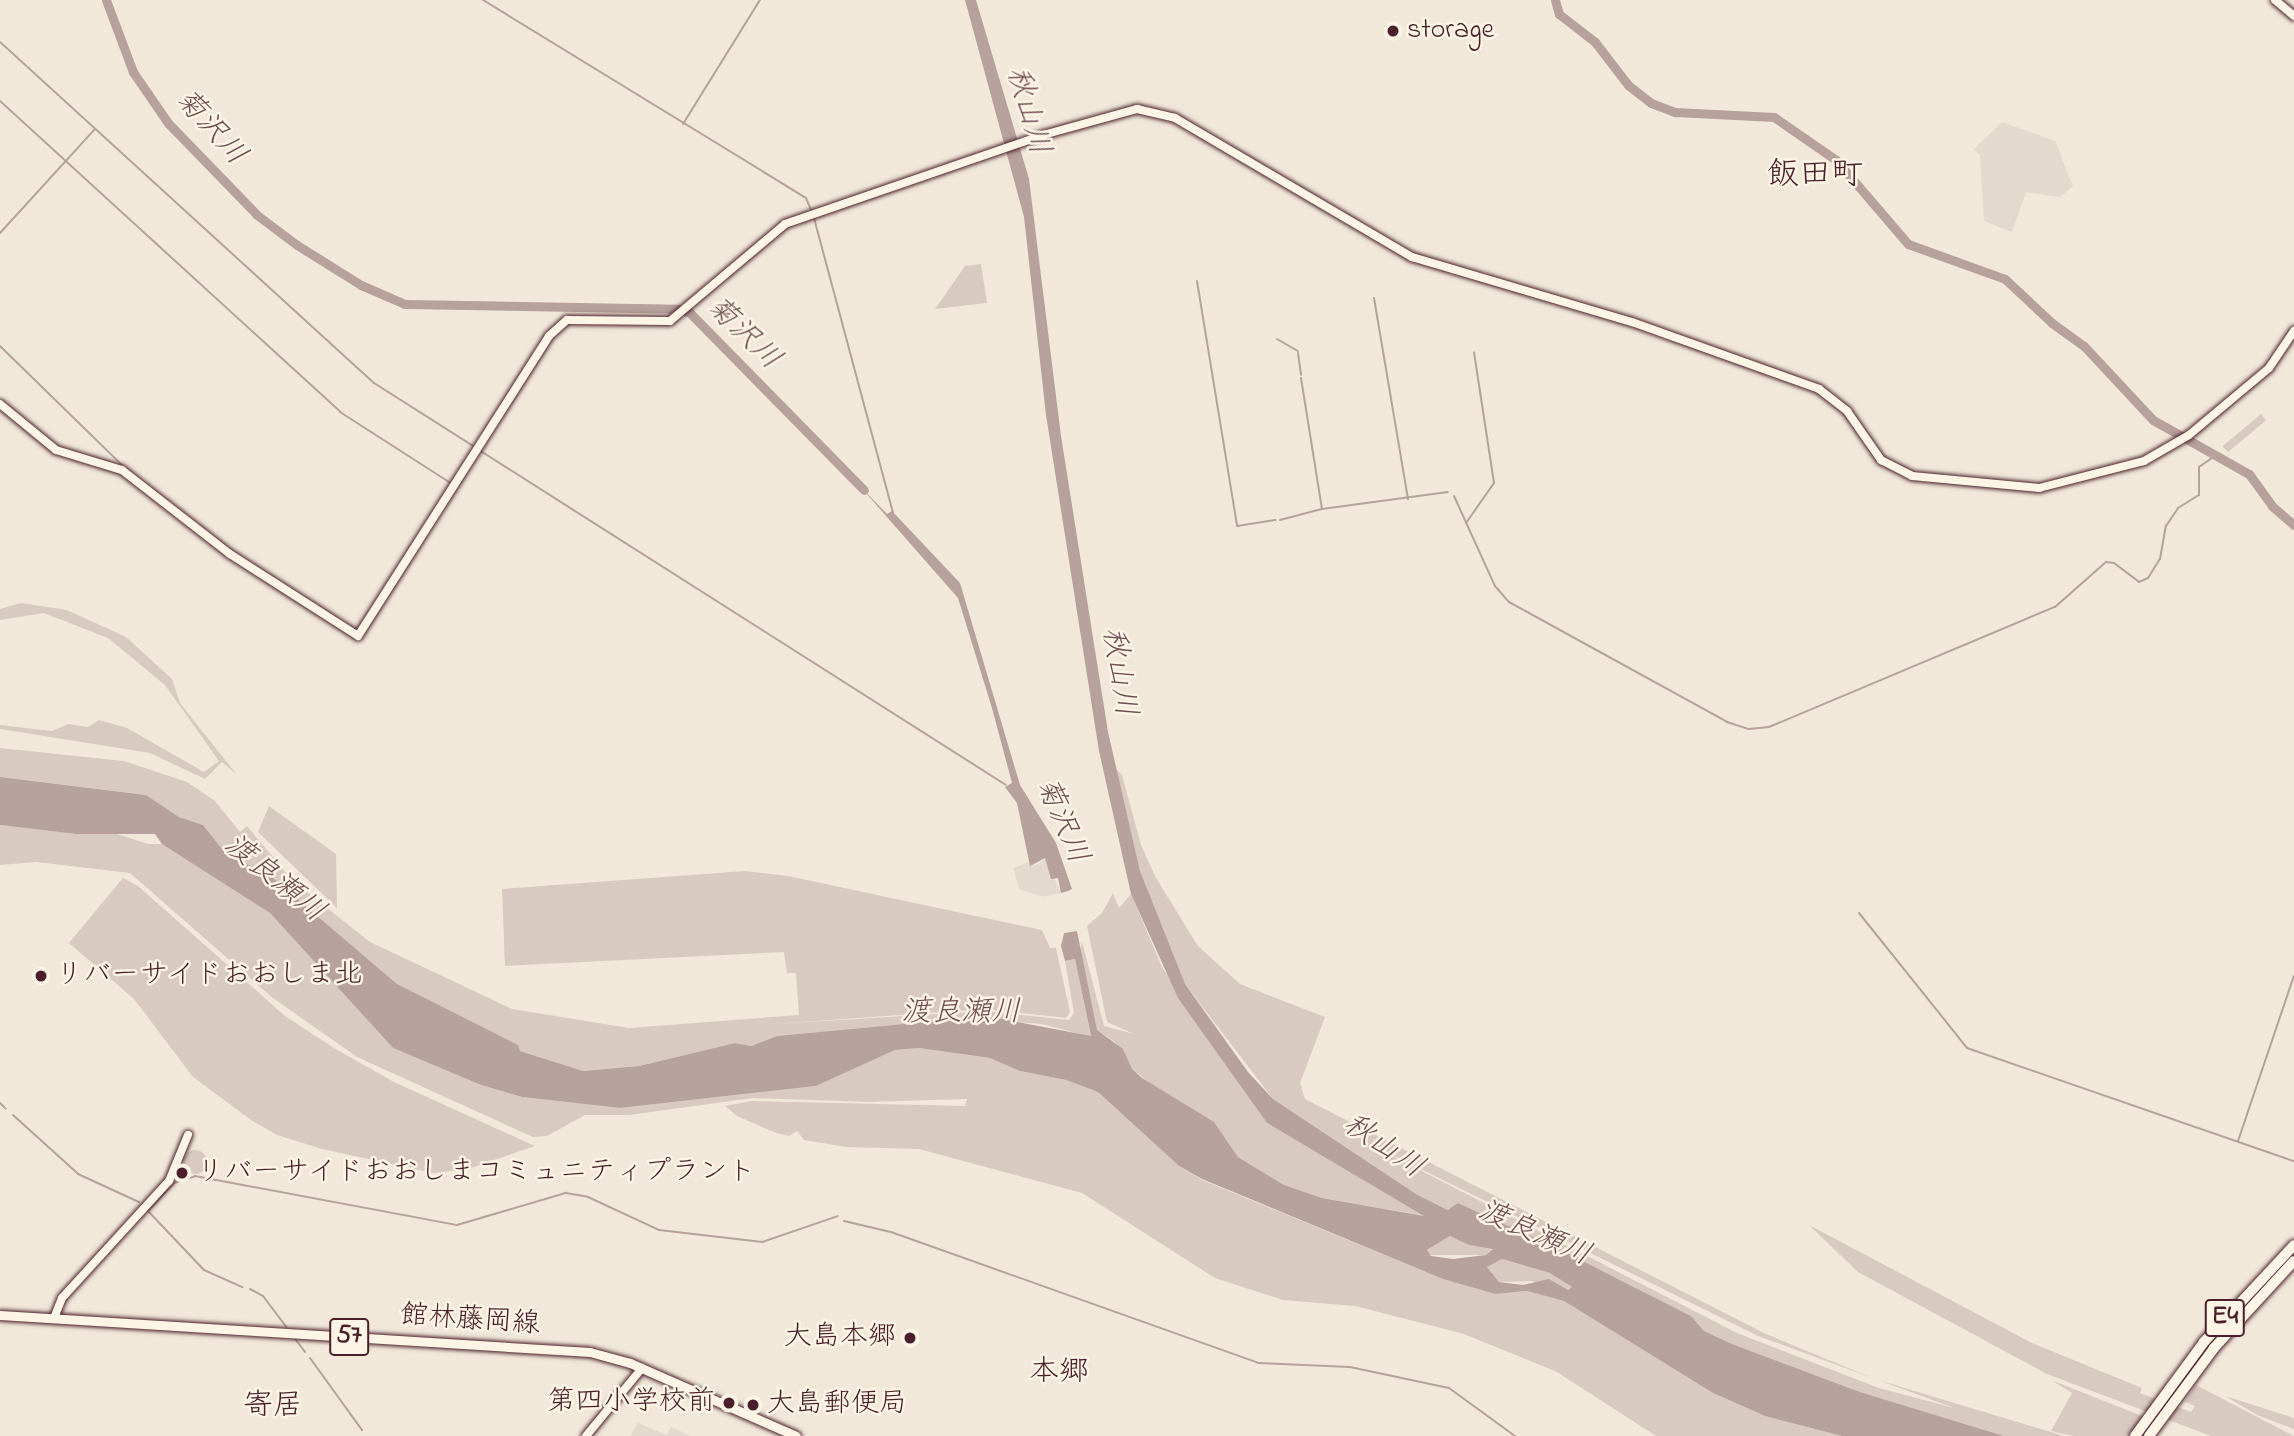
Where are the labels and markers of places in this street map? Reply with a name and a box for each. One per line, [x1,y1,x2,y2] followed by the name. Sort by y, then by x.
[1407,14,1494,48] place label: storage
[1385,23,1401,39] marker: storage
[55,959,363,993] place label: リバーサイドおおしま北
[33,968,49,984] marker: リバーサイドおおしま北
[196,1156,756,1190] place label: リバーサイドおおしまコミュニティプラント
[174,1165,190,1181] marker: リバーサイドおおしまコミュニティプラント
[784,1321,896,1355] place label: 大島本郷
[902,1330,918,1346] marker: 大島本郷
[547,1386,715,1420] place label: 第四小学校前
[767,1388,907,1422] place label: 大島郵便局
[721,1395,737,1411] marker: 第四小学校前
[745,1397,761,1413] marker: 大島郵便局

